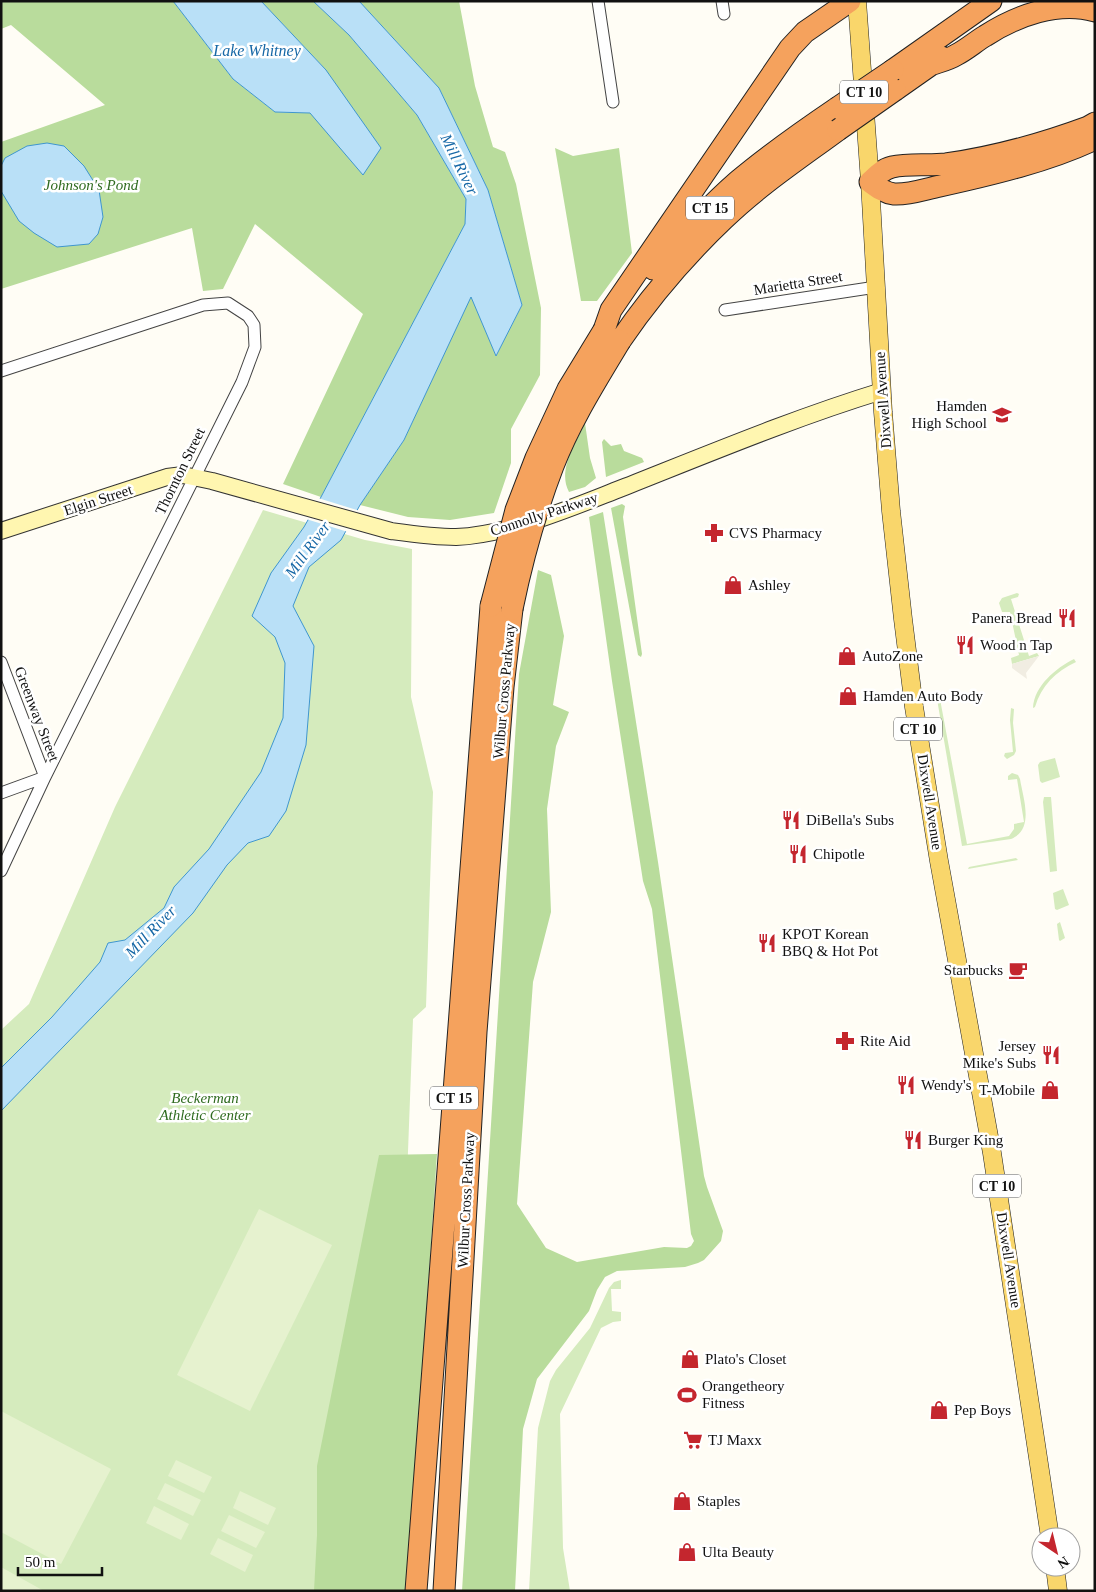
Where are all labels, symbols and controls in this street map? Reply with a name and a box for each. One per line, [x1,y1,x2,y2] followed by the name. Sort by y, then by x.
[212,42,302,60] water label: Lake Whitney
[840,80,888,104] road number: CT 10
[437,130,482,198] water label: Mill River
[44,177,139,193] park label: Johnson's Pond
[686,197,734,220] road number: CT 15
[753,268,844,298] street label: Marietta Street
[872,351,894,449] street label: Dixwell Avenue
[912,398,987,431] place label: Hamden High School
[991,404,1013,426] school or university icon: Hamden High School
[152,424,208,517] street label: Thornton Street
[62,481,135,519] street label: Elgin Street
[488,489,600,539] street label: Connolly Parkway
[281,517,334,582] water label: Mill River
[703,522,725,544] pharmacy icon: CVS Pharmacy
[729,525,822,541] place label: CVS Pharmacy
[722,574,744,596] shop icon: Ashley
[748,577,791,593] place label: Ashley
[1056,607,1078,629] restaurant icon: Panera Bread
[972,610,1052,626] place label: Panera Bread
[490,622,518,759] street label: Wilbur Cross Parkway
[954,634,976,656] restaurant icon: Wood n Tap
[980,637,1052,653] place label: Wood n Tap
[836,645,858,667] shop icon: AutoZone
[862,648,923,664] place label: AutoZone
[12,664,63,764] street label: Greenway Street
[837,685,859,707] shop icon: Hamden Auto Body
[863,688,983,704] place label: Hamden Auto Body
[894,718,942,741] road number: CT 10
[915,753,946,851] street label: Dixwell Avenue
[780,809,802,831] restaurant icon: DiBella's Subs
[806,812,894,828] place label: DiBella's Subs
[787,843,809,865] restaurant icon: Chipotle
[813,846,865,862] place label: Chipotle
[121,901,180,961] water label: Mill River
[782,926,879,959] place label: KPOT Korean BBQ & Hot Pot
[756,932,778,954] restaurant icon: KPOT Korean BBQ & Hot Pot
[1007,959,1029,981] cafe icon: Starbucks
[944,962,1003,978] place label: Starbucks
[834,1030,856,1052] pharmacy icon: Rite Aid
[860,1033,911,1049] place label: Rite Aid
[963,1038,1036,1071] place label: Jersey Mike's Subs
[1040,1044,1062,1066] restaurant icon: Jersey Mike's Subs
[895,1074,917,1096] restaurant icon: Wendy's
[921,1077,972,1093] place label: Wendy's
[1039,1079,1061,1101] shop icon: T-Mobile
[979,1082,1035,1098] place label: T-Mobile
[430,1086,478,1110] road number: CT 15
[158,1090,251,1123] park label: Beckerman Athletic Center
[902,1129,924,1151] restaurant icon: Burger King
[454,1131,478,1268] street label: Wilbur Cross Parkway
[928,1132,1004,1148] place label: Burger King
[973,1174,1021,1198] road number: CT 10
[994,1211,1025,1309] street label: Dixwell Avenue
[679,1348,701,1370] shop icon: Plato's Closet
[705,1351,787,1367] place label: Plato's Closet
[702,1378,785,1411] place label: Orangetheory Fitness
[676,1384,698,1406] sports icon: Orangetheory Fitness
[928,1399,950,1421] shop icon: Pep Boys
[954,1402,1011,1418] place label: Pep Boys
[682,1429,704,1451] supermarket icon: TJ Maxx
[708,1432,762,1448] place label: TJ Maxx
[671,1490,693,1512] shop icon: Staples
[697,1493,740,1509] place label: Staples
[1031,1527,1081,1577] north arrow
[676,1541,698,1563] shop icon: Ulta Beauty
[18,1544,101,1576] scale bar
[702,1544,775,1560] place label: Ulta Beauty
[1055,1553,1072,1571] text: N
[25,1554,56,1570] text: 50 m

